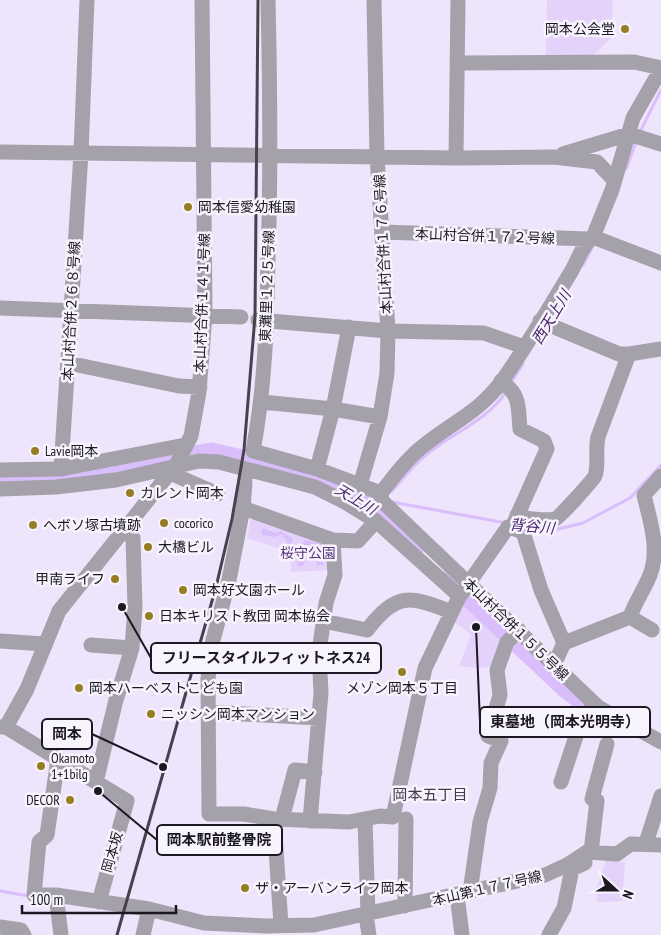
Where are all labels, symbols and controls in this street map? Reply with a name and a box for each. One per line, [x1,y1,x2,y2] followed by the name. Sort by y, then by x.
[545,20,615,38] place label: 岡本公会堂
[619,23,631,35] marker: 岡本公会堂
[370,174,396,314] street label: 本山村合併１７６号線
[198,198,296,216] place label: 岡本信愛幼稚園
[182,201,194,213] marker: 岡本信愛幼稚園
[415,225,555,247] street label: 本山村合併１７２号線
[256,230,278,342] street label: 東灘里１２５号線
[191,233,213,373] street label: 本山村合併１４１号線
[58,241,84,381] street label: 本山村合併２６８号線
[527,285,576,348] water label: 西天上川
[45,442,98,460] place label: Lavie岡本
[29,445,41,457] marker: Lavie岡本
[332,479,382,520] water label: 天上川
[140,484,224,502] place label: カレント岡本
[124,487,136,499] marker: カレント岡本
[174,514,213,532] place label: cocorico
[509,515,557,538] water label: 背谷川
[43,516,141,534] place label: へボソ塚古墳跡
[158,517,170,529] marker: cocorico
[27,519,39,531] marker: へボソ塚古墳跡
[158,538,214,556] place label: 大橋ビル
[142,541,154,553] marker: 大橋ビル
[280,544,336,562] park label: 桜守公園
[35,570,105,588] place label: 甲南ライフ
[109,573,121,585] marker: 甲南ライフ
[459,574,573,684] street label: 本山村合併１５５号線
[193,581,305,599] place label: 岡本好文園ホール
[177,584,189,596] marker: 岡本好文園ホール
[159,607,330,625] place label: 日本キリスト教団 岡本協会
[143,610,155,622] marker: 日本キリスト教団 岡本協会
[151,643,381,673] callout: フリースタイルフィットネス24
[162,648,370,667] text: フリースタイルフィットネス24
[396,666,408,678] marker: メゾン岡本５丁目
[89,679,243,697] place label: 岡本ハーベストこども園
[346,679,458,697] place label: メゾン岡本５丁目
[73,682,85,694] marker: 岡本ハーベストこども園
[161,705,315,723] place label: ニッシン岡本マンション
[480,707,650,737] callout: 東墓地（岡本光明寺）
[145,708,157,720] marker: ニッシン岡本マンション
[490,712,640,731] text: 東墓地（岡本光明寺）
[42,719,92,749] callout: 岡本
[52,724,82,743] text: 岡本
[51,749,95,783] place label: Okamoto 1+1bilg
[35,760,47,772] marker: Okamoto 1+1bilg
[392,785,468,804] district label: 岡本五丁目
[26,791,60,809] place label: DECOR
[64,794,76,806] marker: DECOR
[157,825,282,855] callout: 岡本駅前整骨院
[98,829,126,875] street label: 岡本坂
[166,830,272,849] text: 岡本駅前整骨院
[591,865,641,915] north arrow
[430,867,544,909] street label: 本山第１７７号線
[255,879,409,897] place label: ザ・アーバンライフ岡本
[22,882,176,914] scale bar
[239,882,251,894] marker: ザ・アーバンライフ岡本
[618,888,638,901] text: N
[30,890,63,909] text: 100 m

